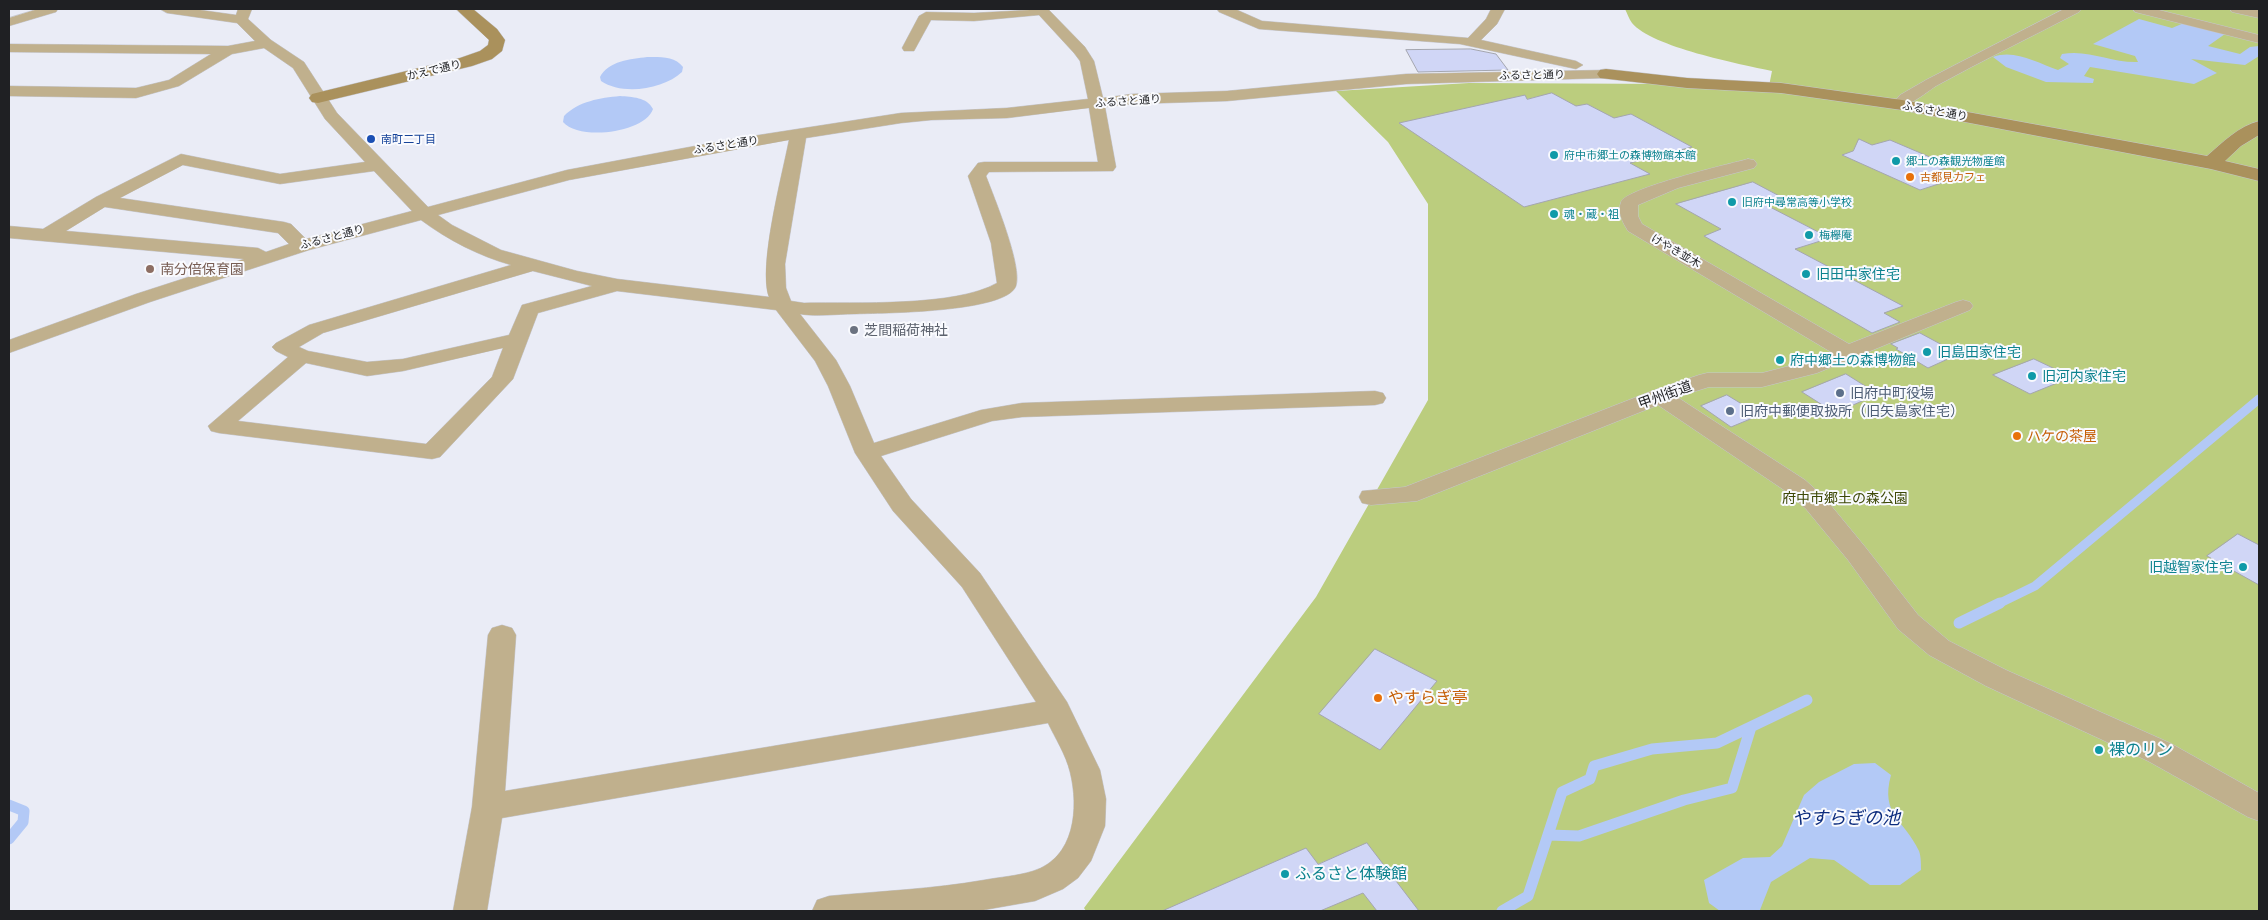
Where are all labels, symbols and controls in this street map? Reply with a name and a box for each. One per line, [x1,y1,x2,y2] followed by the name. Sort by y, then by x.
[406,57,462,83] street label: かえで通り
[1499,68,1565,82] street label: ふるさと通り
[1095,92,1161,110] street label: ふるさと通り
[1901,99,1969,123] street label: ふるさと通り
[381,132,436,146] place label: 南町二丁目
[365,133,377,145] marker: 南町二丁目
[692,133,760,157] street label: ふるさと通り
[1564,148,1696,162] place label: 府中市郷土の森博物館本館
[1548,149,1560,161] marker: 府中市郷土の森博物館本館
[1906,154,2005,168] place label: 郷土の森観光物産館
[1890,155,1902,167] marker: 郷土の森観光物産館
[1920,170,1986,184] place label: 古都見カフェ
[1904,171,1916,183] marker: 古都見カフェ
[1742,195,1852,209] place label: 旧府中尋常高等小学校
[1726,196,1738,208] marker: 旧府中尋常高等小学校
[1564,207,1619,221] place label: 魂・蔵・祖
[1548,208,1560,220] marker: 魂・蔵・祖
[298,222,366,252] street label: ふるさと通り
[1819,228,1852,242] place label: 梅欅庵
[1803,229,1815,241] marker: 梅欅庵
[1649,232,1703,270] street label: けやき並木
[160,261,244,277] place label: 南分倍保育園
[144,263,156,275] marker: 南分倍保育園
[1816,266,1900,282] place label: 旧田中家住宅
[1800,268,1812,280] marker: 旧田中家住宅
[864,322,948,338] place label: 芝間稲荷神社
[848,324,860,336] marker: 芝間稲荷神社
[1937,344,2021,360] place label: 旧島田家住宅
[1921,346,1933,358] marker: 旧島田家住宅
[1790,352,1916,368] place label: 府中郷土の森博物館
[1774,354,1786,366] marker: 府中郷土の森博物館
[2042,368,2126,384] place label: 旧河内家住宅
[2026,370,2038,382] marker: 旧河内家住宅
[1636,378,1694,412] street label: 甲州街道
[1850,385,1934,401] place label: 旧府中町役場
[1834,387,1846,399] marker: 旧府中町役場
[1740,403,1964,419] place label: 旧府中郵便取扱所（旧矢島家住宅）
[1724,405,1736,417] marker: 旧府中郵便取扱所（旧矢島家住宅）
[2027,428,2097,444] place label: ハケの茶屋
[2011,430,2023,442] marker: ハケの茶屋
[1782,490,1908,506] park label: 府中市郷土の森公園
[2149,559,2233,575] place label: 旧越智家住宅
[2237,561,2249,573] marker: 旧越智家住宅
[1388,688,1468,708] place label: やすらぎ亭
[1372,692,1384,704] marker: やすらぎ亭
[2109,740,2173,760] place label: 裸のリン
[2093,744,2105,756] marker: 裸のリン
[1792,807,1900,829] water label: やすらぎの池
[1295,864,1407,884] place label: ふるさと体験館
[1279,868,1291,880] marker: ふるさと体験館

